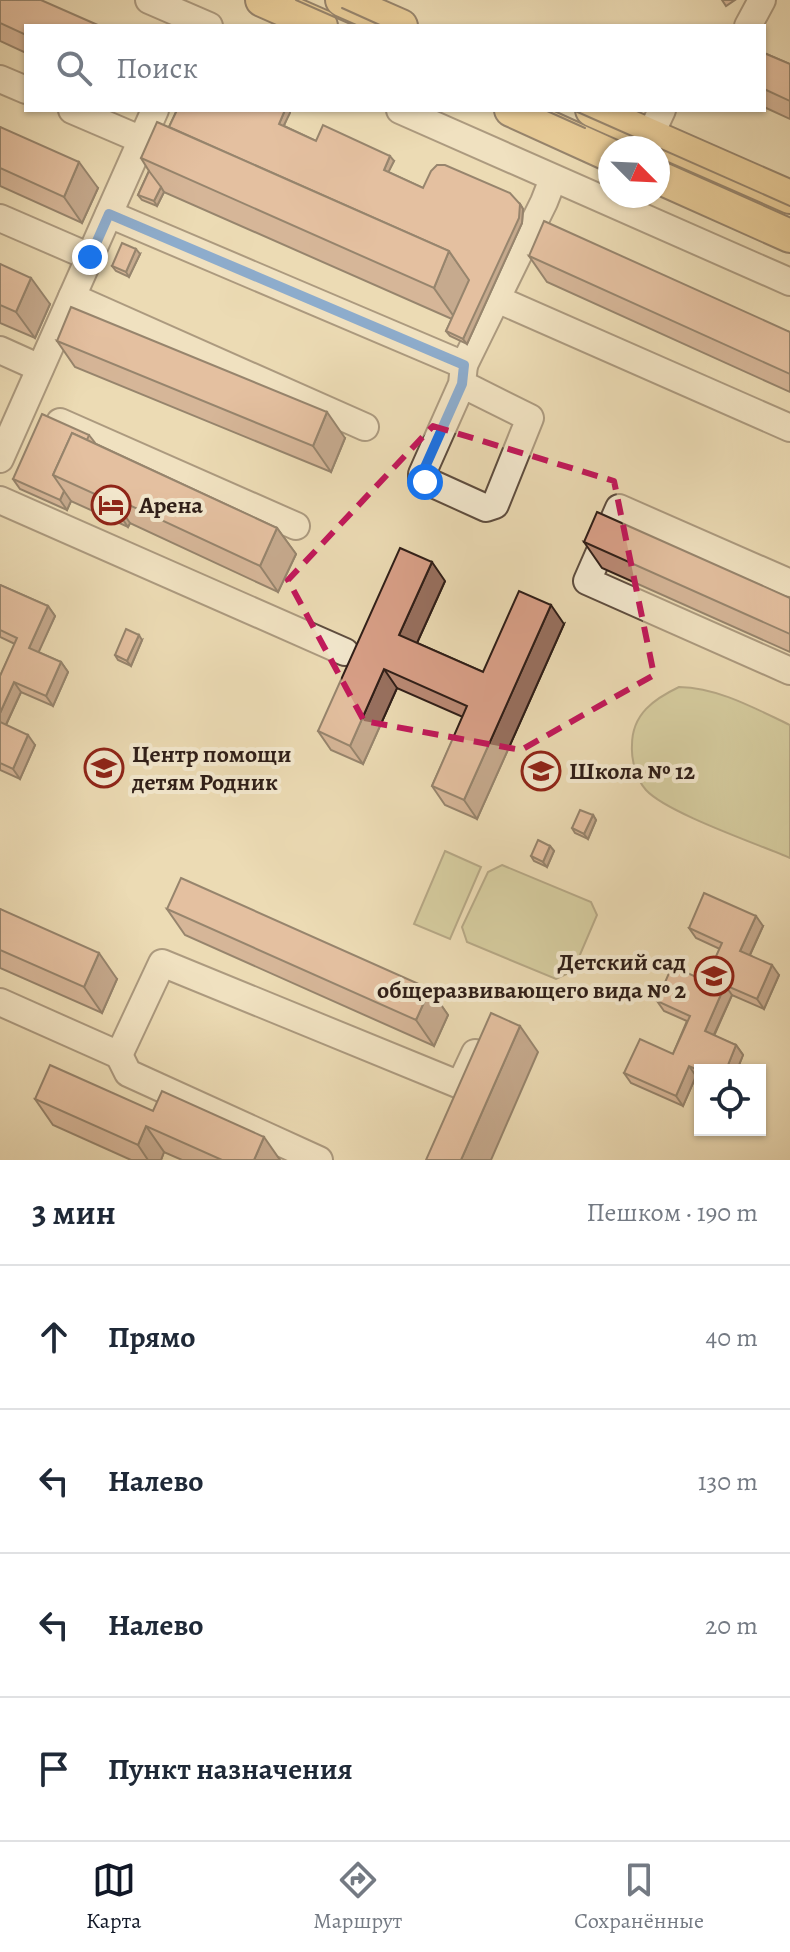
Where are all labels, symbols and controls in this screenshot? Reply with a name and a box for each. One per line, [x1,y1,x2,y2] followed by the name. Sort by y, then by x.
[24,24,766,112] search box
[52,46,96,90] icon: search
[116,48,198,88] text: Поиск
[598,136,670,208] north arrow
[72,239,108,275] route end
[407,464,443,500] route start
[90,484,132,526] hotel icon: Арена
[138,489,204,521] place label: Арена
[131,738,291,798] place label: Центр помощи детям Родник
[83,747,125,789] school or university icon: Центр помощи детям Родник
[520,750,562,792] school or university icon: Школа № 12
[569,755,695,787] place label: Школа № 12
[377,946,686,1006] place label: Детский сад общеразвивающего вида № 2
[693,955,735,997] school or university icon: Детский сад общеразвивающего вида № 2
[694,1064,766,1136] map controls
[694,1064,766,1136] button: locate
[32,1189,116,1236] text: 3 мин
[587,1195,758,1230] text: Пешком · 190 m
[32,1315,76,1359] icon: ahead
[108,1317,195,1357] text: Прямо
[706,1320,758,1355] text: 40 m
[32,1459,76,1503] icon: left
[108,1461,203,1501] text: Налево
[698,1464,758,1499] text: 130 m
[32,1603,76,1647] icon: left
[108,1605,203,1645] text: Налево
[705,1608,758,1643] text: 20 m
[32,1747,76,1791] icon: arrive
[108,1749,353,1789] text: Пункт назначения
[86,1858,141,1936] tab: Карта
[313,1858,402,1936] tab: Маршрут
[574,1858,704,1936] tab: Сохранённые

